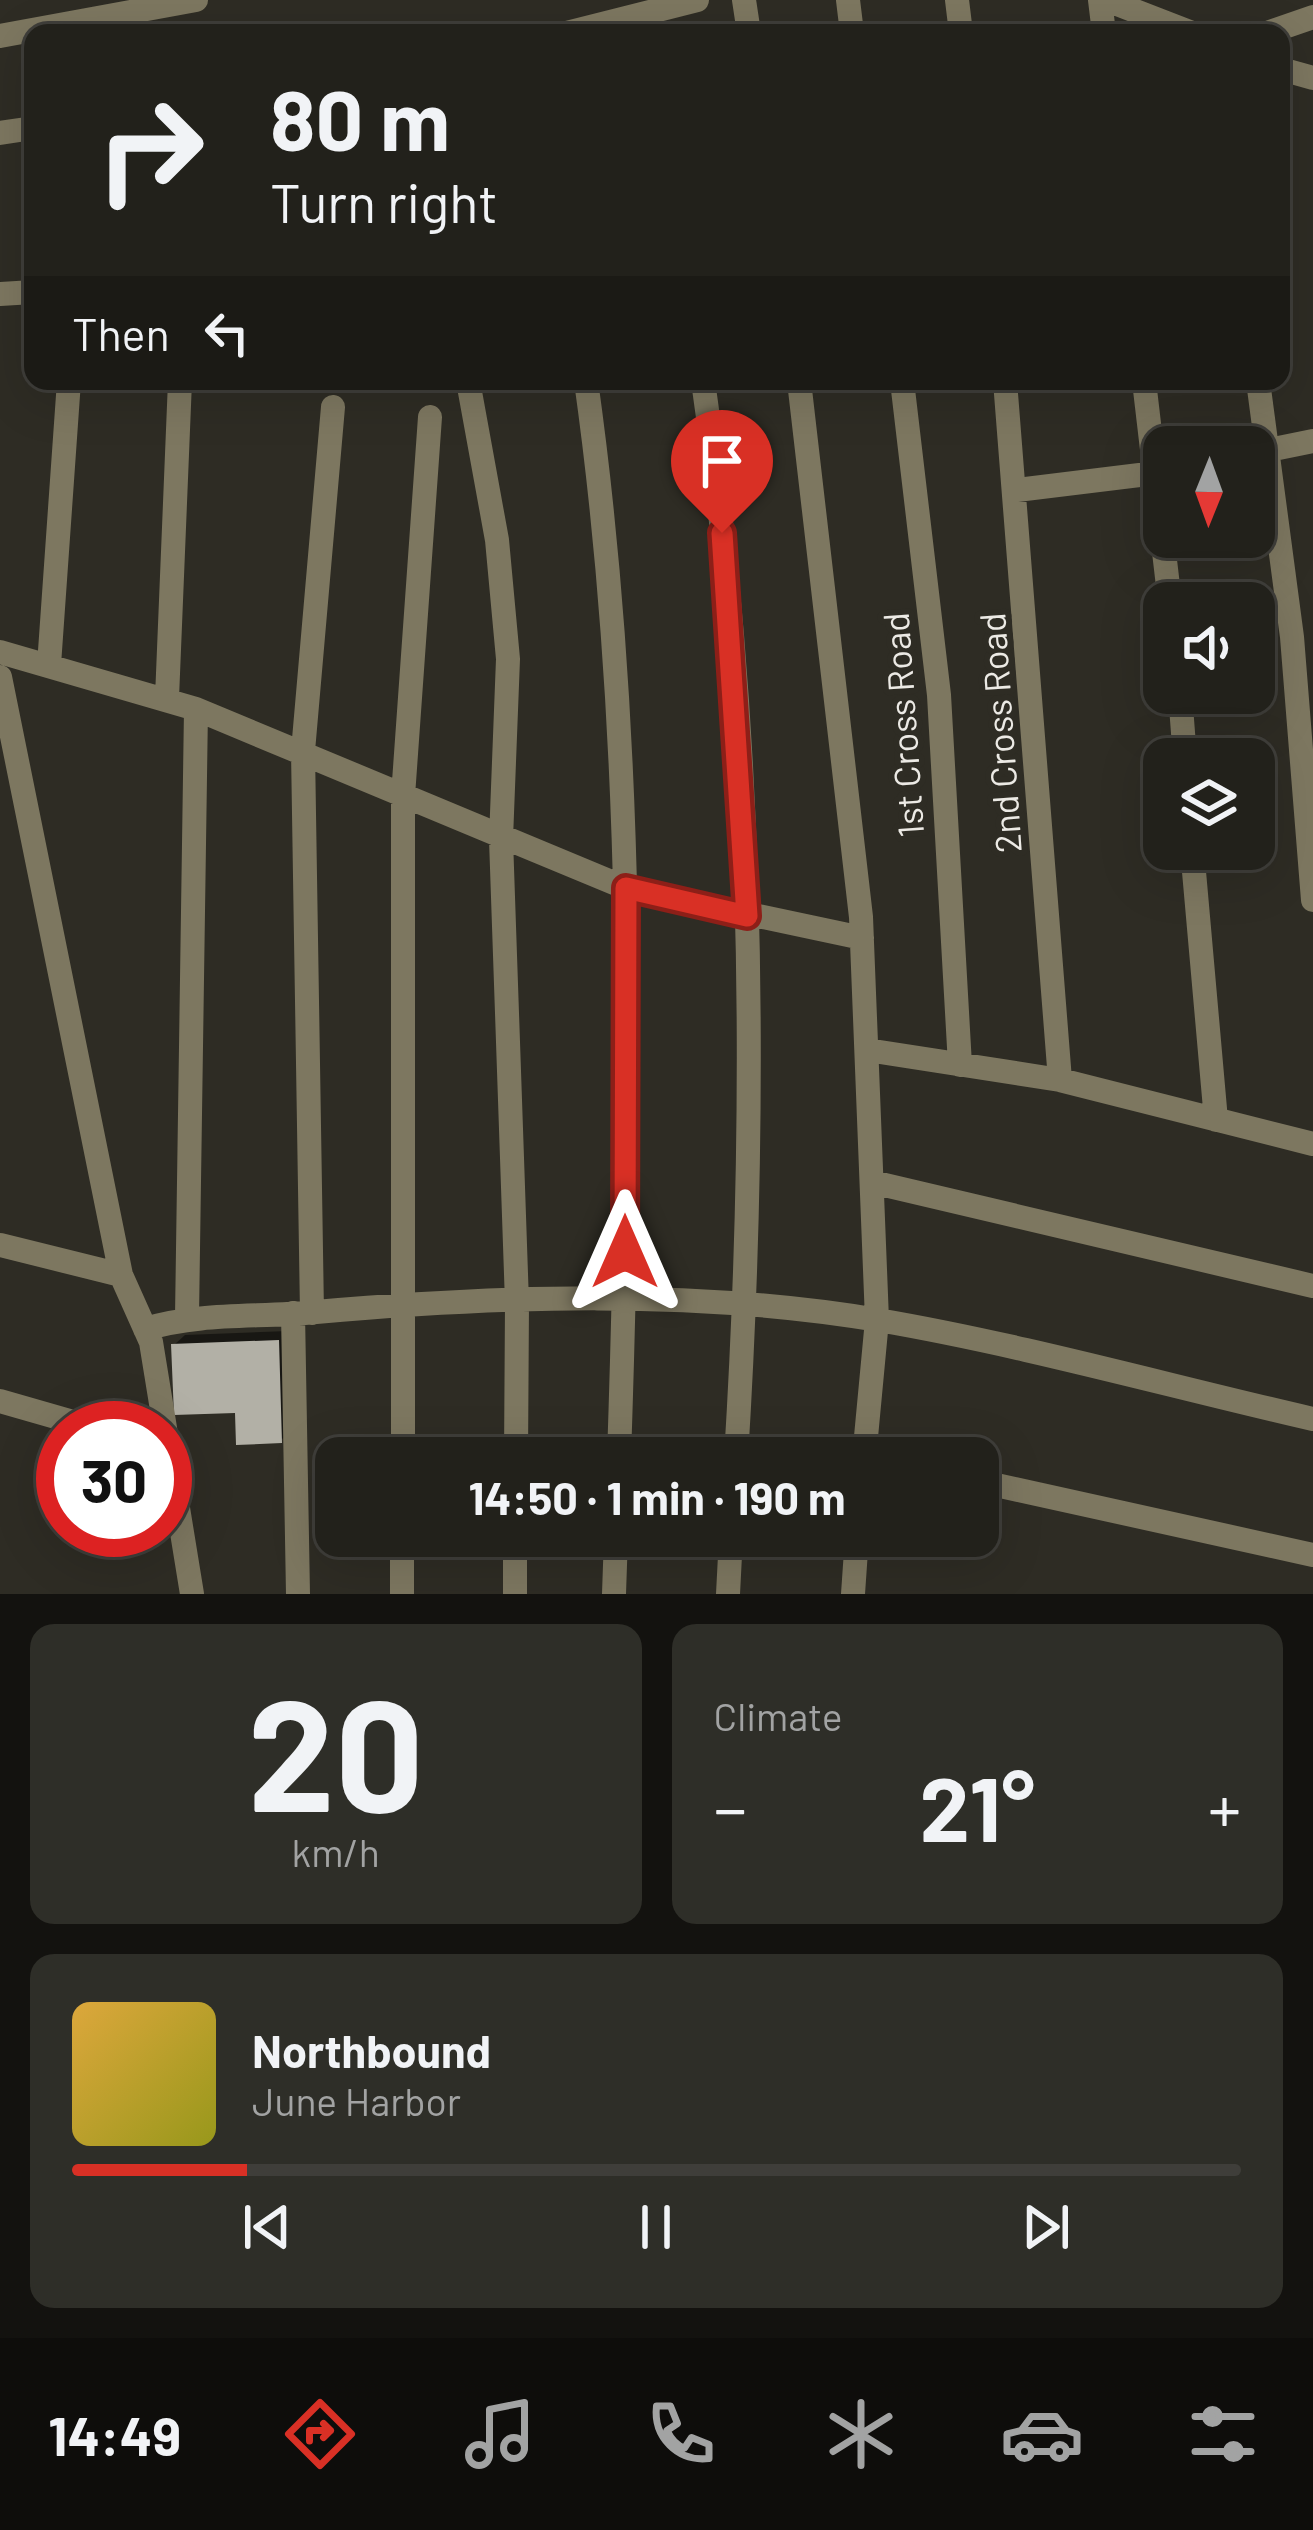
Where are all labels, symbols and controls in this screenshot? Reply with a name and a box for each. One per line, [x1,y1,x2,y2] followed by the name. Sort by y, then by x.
[270,67,450,168] text: 80 m
[72,72,228,228] icon: right
[270,169,498,234] text: Turn right
[194,300,260,366] icon: left
[72,306,170,360] text: Then
[671,410,773,533] pin
[1143,426,1275,558] north arrow
[1143,426,1275,870] map controls
[689,428,755,494] icon: arrive
[1143,582,1275,714] button: sound
[873,611,931,839] street label: 1st Cross Road
[969,611,1029,855] street label: 2nd Cross Road
[1143,738,1275,870] button: layers
[562,1189,688,1315] position arrow
[36,1401,192,1557] speed limit sign: 30
[468,1470,846,1524] text: 14:50 · 1 min · 190 m
[248,1656,424,1843] text: 20
[714,1692,843,1739] text: Climate
[919,1752,1035,1860] text: 21°
[714,1767,747,1846] text: −
[1208,1767,1241,1846] text: +
[292,1828,380,1875] text: km/h
[252,2023,491,2077] text: Northbound
[252,2077,461,2124] text: June Harbor
[234,2194,300,2260] icon: previous
[623,2194,689,2260] icon: pause
[1013,2194,1079,2260] icon: next
[278,2392,362,2476] icon: directions
[458,2392,542,2476] icon: music
[639,2392,723,2476] icon: phone
[819,2392,903,2476] icon: climate
[1000,2392,1084,2476] icon: car
[1181,2392,1265,2476] icon: filters
[48,2402,181,2467] text: 14:49

